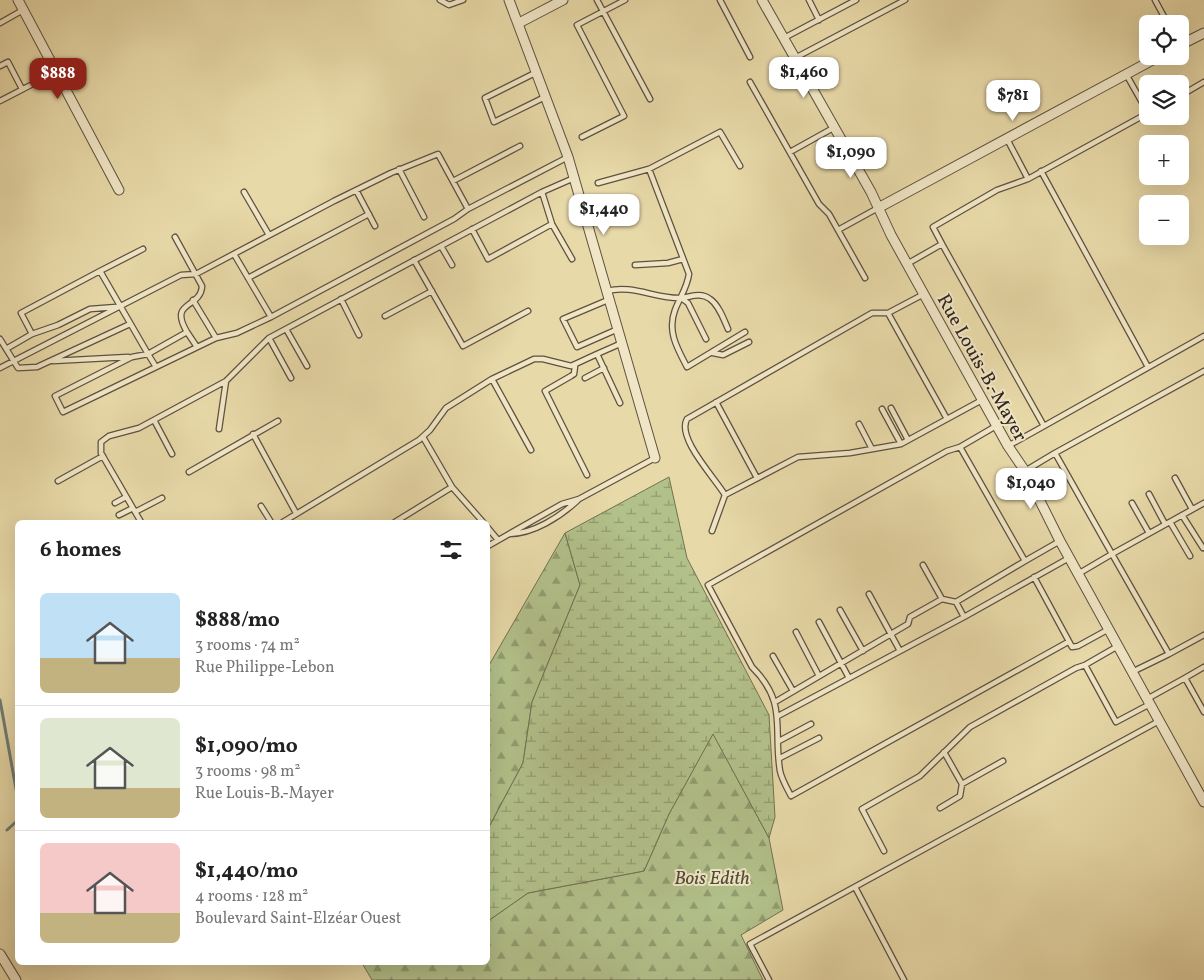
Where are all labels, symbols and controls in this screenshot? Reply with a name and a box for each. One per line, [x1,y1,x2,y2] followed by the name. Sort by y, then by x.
[1139,15,1189,245] map controls
[1139,15,1189,65] button: locate
[763,56,845,99] pin: $1,460
[28,58,88,100] pin: $888
[780,62,828,84] text: $1,460
[40,63,76,85] text: $888
[1139,75,1189,125] button: layers
[983,80,1043,122] pin: $781
[997,85,1029,107] text: $781
[1139,135,1189,185] button: +
[810,136,892,179] pin: $1,090
[827,142,875,164] text: $1,090
[563,194,645,236] pin: $1,440
[1139,195,1189,245] button: −
[580,199,628,221] text: $1,440
[930,290,1033,446] street label: Rue Louis-B.-Mayer
[990,468,1072,510] pin: $1,040
[1007,473,1055,495] text: $1,040
[40,536,121,565] text: 6 homes
[437,536,465,564] icon: filters
[195,606,280,635] text: $888/mo
[80,613,140,673] icon: home
[195,635,300,657] text: 3 rooms · 74 m²
[195,657,335,679] text: Rue Philippe-Lebon
[195,732,298,761] text: $1,090/mo
[80,738,140,798] icon: home
[195,761,300,783] text: 3 rooms · 98 m²
[195,783,334,805] text: Rue Louis-B.-Mayer
[195,857,298,886] text: $1,440/mo
[80,863,140,923] icon: home
[674,866,750,892] park label: Bois Edith
[195,886,308,908] text: 4 rooms · 128 m²
[195,908,401,930] text: Boulevard Saint-Elzéar Ouest

